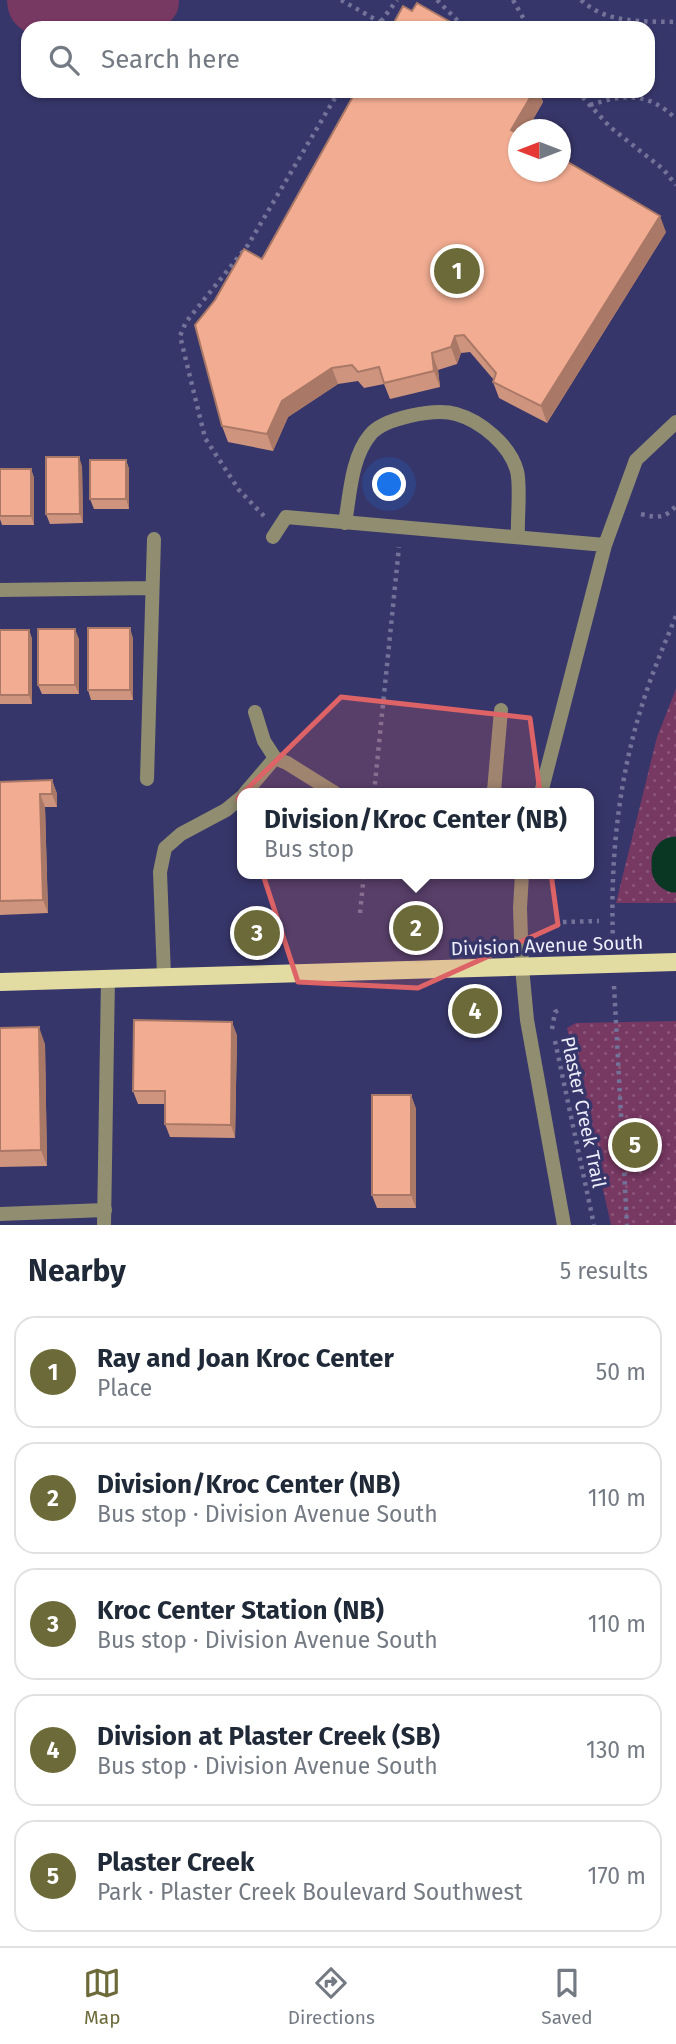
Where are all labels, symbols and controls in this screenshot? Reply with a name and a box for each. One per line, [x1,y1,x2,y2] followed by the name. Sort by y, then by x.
[21,21,655,98] search box
[45,41,83,79] icon: search
[101,44,240,75] text: Search here
[508,119,571,182] north arrow
[434,245,480,297] pin: 1
[372,467,406,501] your location
[237,788,594,879] popup
[264,804,567,835] text: Division/Kroc Center (NB)
[264,835,354,863] text: Bus stop
[393,902,439,954] pin: 2
[234,907,280,959] pin: 3
[450,931,644,960] street label: Division Avenue South
[452,985,498,1037] pin: 4
[556,1034,611,1190] street label: Plaster Creek Trail
[612,1119,658,1171] pin: 5
[28,1253,126,1289] text: Nearby
[560,1257,648,1285] text: 5 results
[97,1343,394,1374] text: Ray and Joan Kroc Center
[48,1358,58,1386] text: 1
[596,1358,646,1386] text: 50 m
[97,1374,152,1402] text: Place
[97,1469,400,1500] text: Division/Kroc Center (NB)
[47,1484,59,1512] text: 2
[588,1484,646,1512] text: 110 m
[97,1500,438,1528] text: Bus stop · Division Avenue South
[97,1595,384,1626] text: Kroc Center Station (NB)
[47,1610,59,1638] text: 3
[588,1610,646,1638] text: 110 m
[97,1626,438,1654] text: Bus stop · Division Avenue South
[97,1721,440,1752] text: Division at Plaster Creek (SB)
[47,1736,60,1764] text: 4
[586,1736,646,1764] text: 130 m
[97,1752,438,1780] text: Bus stop · Division Avenue South
[97,1847,254,1878] text: Plaster Creek
[47,1862,59,1890] text: 5
[587,1862,646,1890] text: 170 m
[97,1878,522,1906] text: Park · Plaster Creek Boulevard Southwest
[83,1964,121,2029] tab: Map
[288,1964,375,2029] tab: Directions
[541,1964,593,2029] tab: Saved

